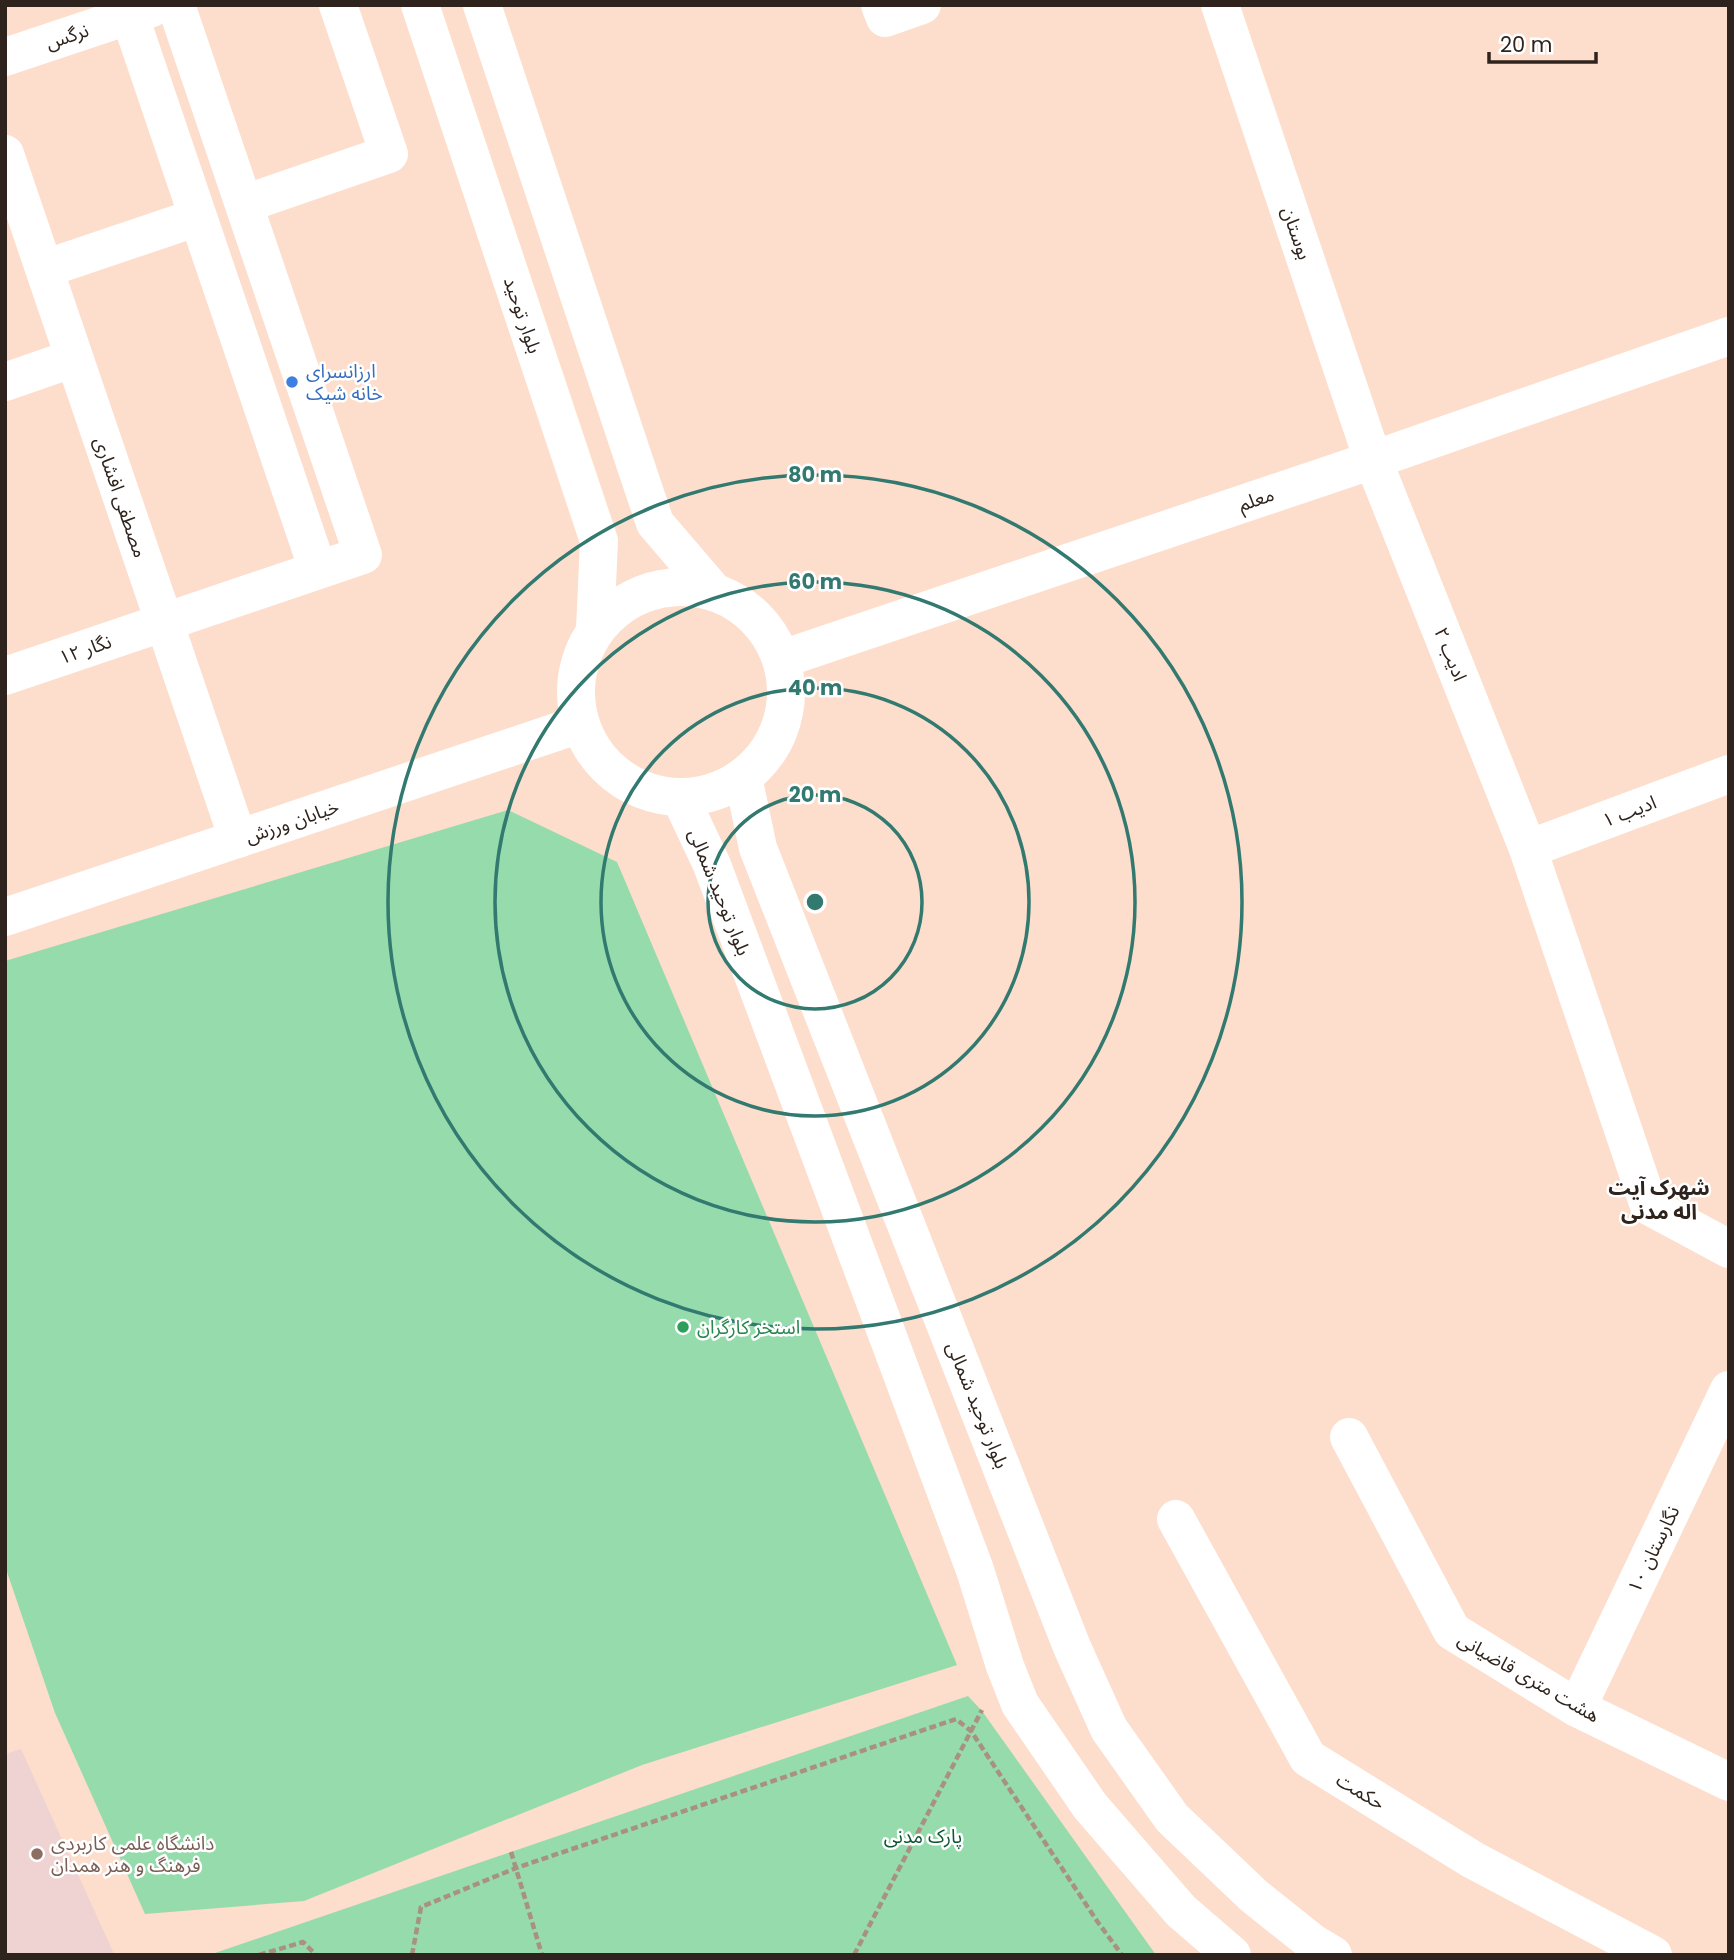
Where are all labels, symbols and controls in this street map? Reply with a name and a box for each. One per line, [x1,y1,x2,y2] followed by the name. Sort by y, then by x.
[42,17,92,56] street label: نرگس
[1489,21,1596,65] scale bar
[1500,30,1553,59] text: 20 m
[1275,203,1318,263] street label: بوستان
[497,273,548,357] street label: بلوار توحید
[306,358,383,407] place label: ارزانسرای خانه شیک
[284,374,300,390] marker: ارزانسرای خانه شیک
[87,433,154,561] street label: مصطفی افشاری
[788,460,842,489] text: 80 m
[1235,481,1278,519] street label: معلم
[788,567,842,596] text: 60 m
[1428,623,1474,685] street label: ادیب ۲
[55,628,115,671] street label: نگار ۱۲
[788,673,842,702] text: 40 m
[789,780,841,809] text: 20 m
[1598,789,1660,834] street label: ادیب ۱
[242,793,343,850] street label: خیابان ورزش
[682,825,757,960] street label: بلوار توحید شمالی
[803,890,827,914] centre of rings
[1608,1173,1710,1226] district label: شهرک آیت اله مدنی
[697,1314,800,1341] place label: استخر کارگران
[675,1319,691,1335] marker: استخر کارگران
[940,1338,1015,1473] street label: بلوار توحید شمالی
[1621,1501,1686,1597] street label: نگارستان ۱۰
[1453,1626,1605,1729] street label: هشت متری قاضیانی
[1331,1766,1390,1817] street label: حکمت
[884,1823,962,1850] park label: پارک مدنی
[51,1830,214,1879] place label: دانشگاه علمی کاربردی فرهنگ و هنر همدان
[29,1846,45,1862] marker: دانشگاه علمی کاربردی فرهنگ و هنر همدان

